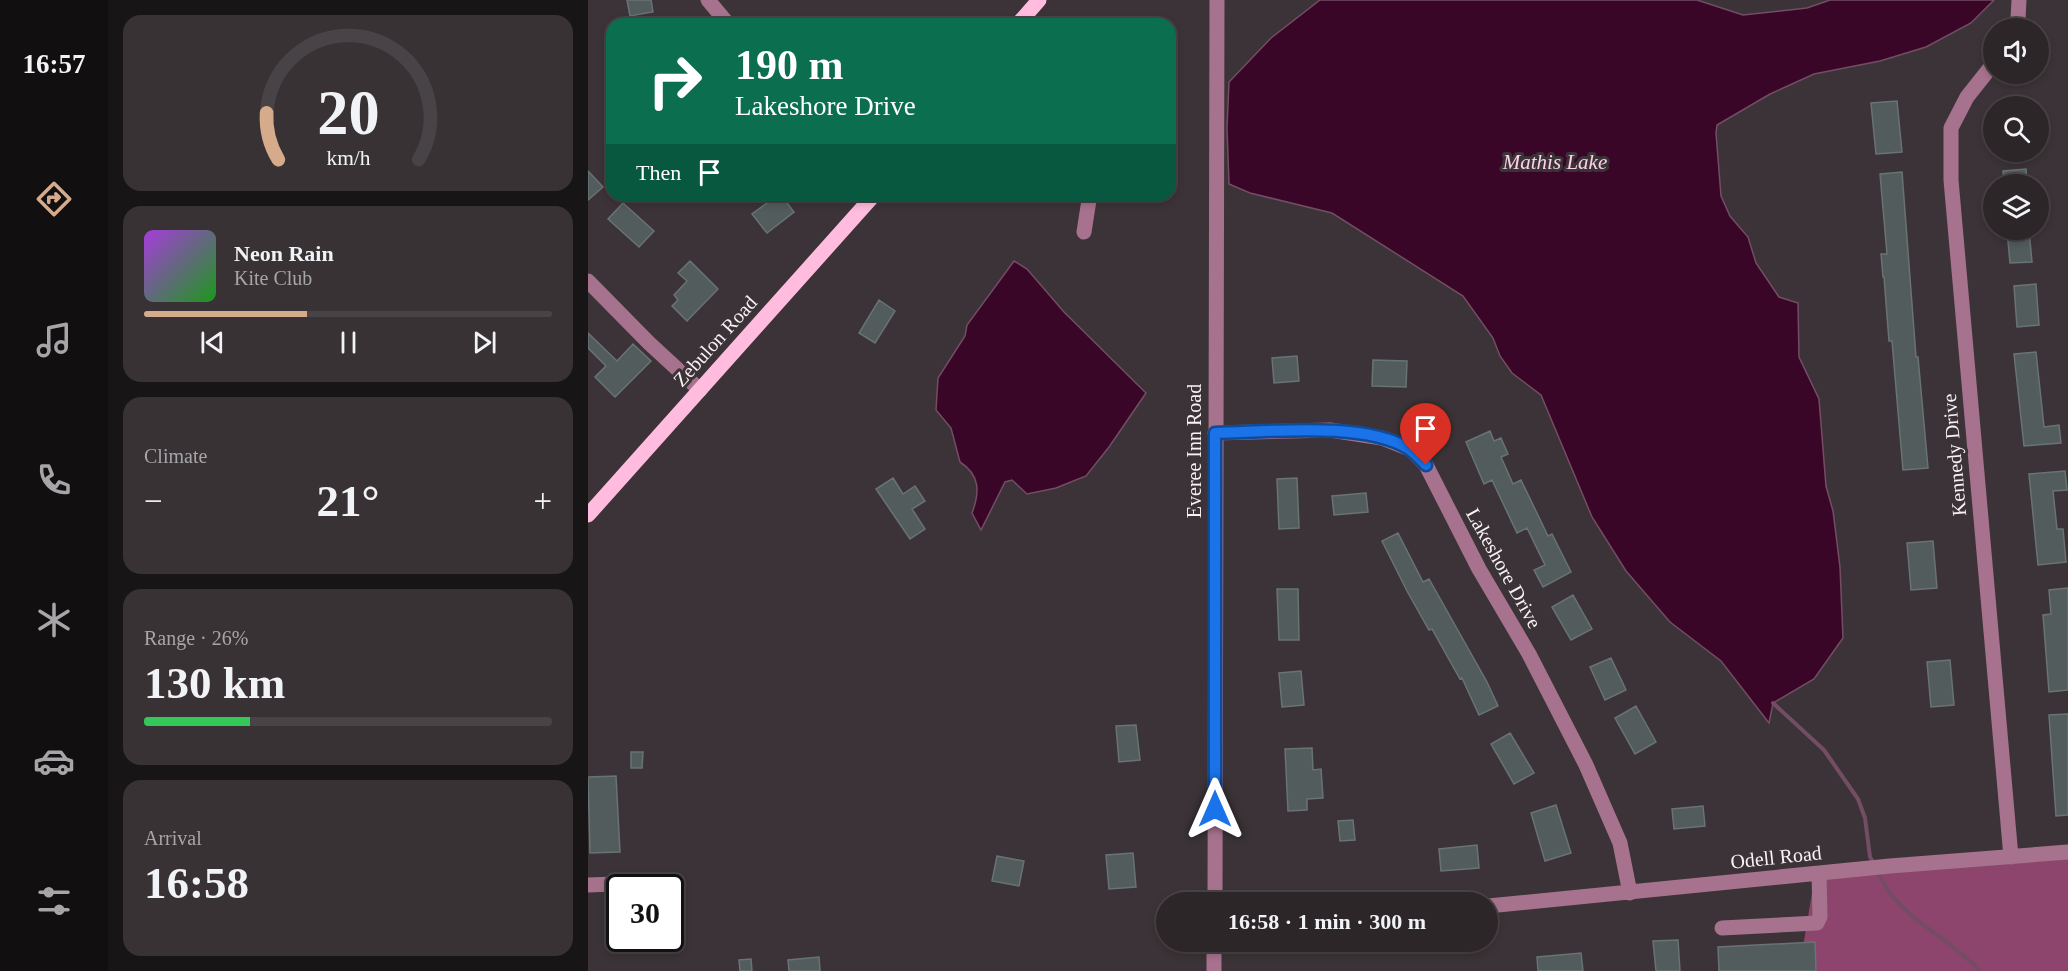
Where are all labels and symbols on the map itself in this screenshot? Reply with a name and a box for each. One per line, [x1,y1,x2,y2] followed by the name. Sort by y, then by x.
[1502,150,1607,174] water label: Mathis Lake
[669,291,761,391] street label: Zebulon Road
[1183,384,1205,518] street label: Everee Inn Road
[1938,393,1971,517] street label: Kennedy Drive
[1400,403,1451,465] pin
[1462,504,1546,632] street label: Lakeshore Drive
[1183,777,1247,841] position arrow
[1729,841,1823,873] street label: Odell Road
[606,874,684,952] speed limit sign: 30

